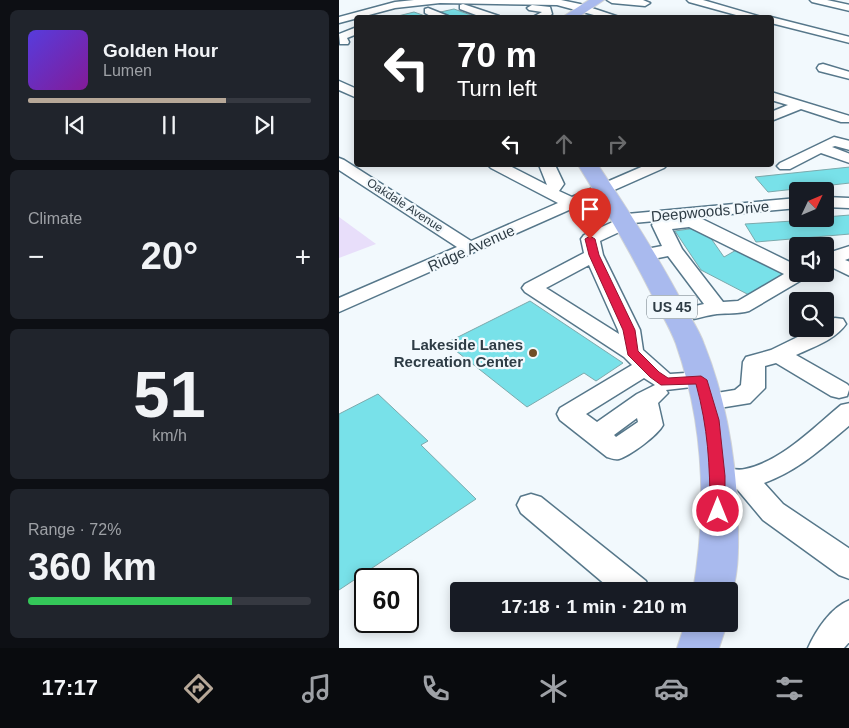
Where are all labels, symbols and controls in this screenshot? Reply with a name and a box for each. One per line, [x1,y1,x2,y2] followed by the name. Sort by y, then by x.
[374,35,439,100] icon: left
[457,35,537,74] text: 70 m
[103,40,218,61] text: Golden Hour
[103,62,152,79] text: Lumen
[457,76,537,101] text: Turn left
[61,111,89,139] icon: previous
[155,111,183,139] icon: pause
[250,111,278,139] icon: next
[497,130,525,158] icon: left
[550,130,578,158] icon: ahead
[603,130,631,158] icon: right
[364,175,446,235] street label: Oakdale Avenue
[789,182,834,228] north arrow
[789,182,834,337] map controls
[569,188,611,239] pin
[576,195,604,223] icon: arrive
[650,197,770,225] street label: Deepwoods Drive
[28,210,82,227] text: Climate
[425,221,517,275] street label: Ridge Avenue
[141,235,198,277] text: 20°
[789,237,834,282] button: sound
[28,241,44,272] text: −
[295,241,311,272] text: +
[789,292,834,337] button: search
[647,296,697,318] road number: US 45
[394,336,523,370] place label: Lakeside Lanes Recreation Center
[527,347,539,359] marker: Lakeside Lanes Recreation Center
[133,358,206,431] text: 51
[152,427,187,444] text: km/h
[691,484,743,536] position arrow
[28,521,121,538] text: Range · 72%
[28,546,157,588] text: 360 km
[354,568,419,633] speed limit sign: 60
[501,596,687,617] text: 17:18 · 1 min · 210 m
[181,671,216,706] icon: directions
[299,671,334,706] icon: music
[418,671,453,706] icon: phone
[536,671,571,706] icon: climate
[654,671,689,706] icon: car
[772,671,807,706] icon: filters
[42,675,98,700] text: 17:17

